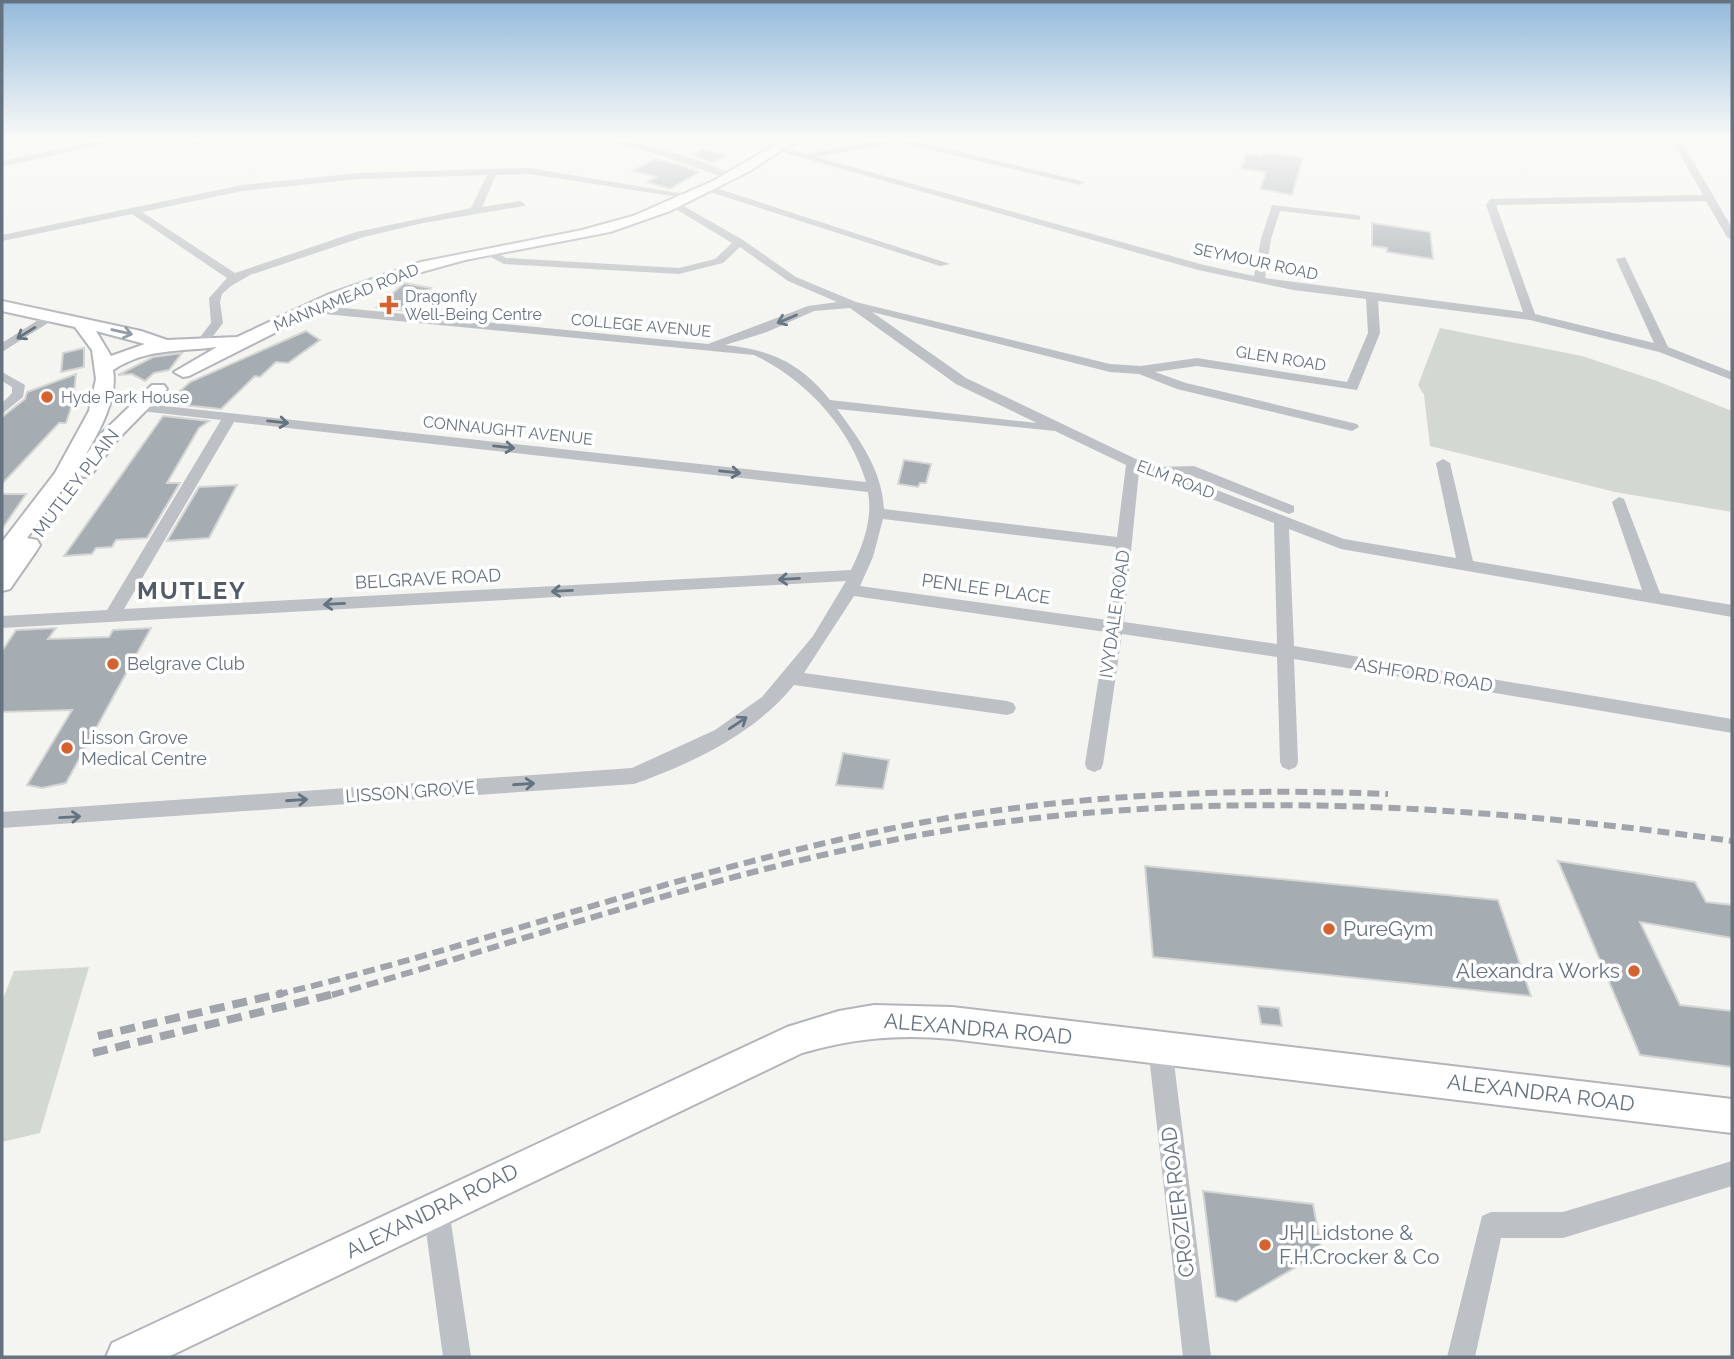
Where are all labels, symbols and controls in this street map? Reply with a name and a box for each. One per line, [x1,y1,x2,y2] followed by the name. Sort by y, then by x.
[1192,239,1320,284] street label: SEYMOUR ROAD
[271,260,422,335] street label: MANNAMEAD ROAD
[405,287,542,324] place label: Dragonfly Well-Being Centre
[379,295,399,315] marker: Dragonfly Well-Being Centre
[570,310,712,341] street label: COLLEGE AVENUE
[776,313,798,326] one-way arrow
[16,326,36,340] one-way arrow
[110,326,133,339] one-way arrow
[1234,342,1327,375] street label: GLEN ROAD
[61,388,189,407] place label: Hyde Park House
[39,389,55,405] marker: Hyde Park House
[422,412,594,449] street label: CONNAUGHT AVENUE
[266,416,289,429] one-way arrow
[28,425,123,541] street label: MUTLEY PLAIN
[492,441,515,454] one-way arrow
[1134,456,1217,503] street label: ELM ROAD
[718,466,741,479] one-way arrow
[1095,549,1134,679] street label: IVYDALE ROAD
[354,564,502,593] street label: BELGRAVE ROAD
[920,569,1052,608] street label: PENLEE PLACE
[778,572,801,585] one-way arrow
[137,576,247,605] district label: MUTLEY
[550,585,573,598] one-way arrow
[323,597,346,610] one-way arrow
[127,653,245,674] place label: Belgrave Club
[1354,653,1495,696] street label: ASHFORD ROAD
[105,656,121,672] marker: Belgrave Club
[728,716,747,730] one-way arrow
[81,727,207,769] place label: Lisson Grove Medical Centre
[59,740,75,756] marker: Lisson Grove Medical Centre
[345,777,475,806] street label: LISSON GROVE
[512,777,534,790] one-way arrow
[285,794,308,807] one-way arrow
[58,810,81,823] one-way arrow
[1343,916,1433,941] place label: PureGym
[1321,921,1337,937] marker: PureGym
[1456,958,1620,983] place label: Alexandra Works
[1626,963,1642,979] marker: Alexandra Works
[883,1008,1073,1049] street label: ALEXANDRA ROAD
[1446,1069,1636,1116] street label: ALEXANDRA ROAD
[1156,1125,1199,1279] street label: CROZIER ROAD
[342,1158,522,1263] street label: ALEXANDRA ROAD
[1279,1220,1439,1269] place label: JH Lidstone & F.H.Crocker & Co
[1257,1237,1273,1253] marker: JH Lidstone & F.H.Crocker & Co

